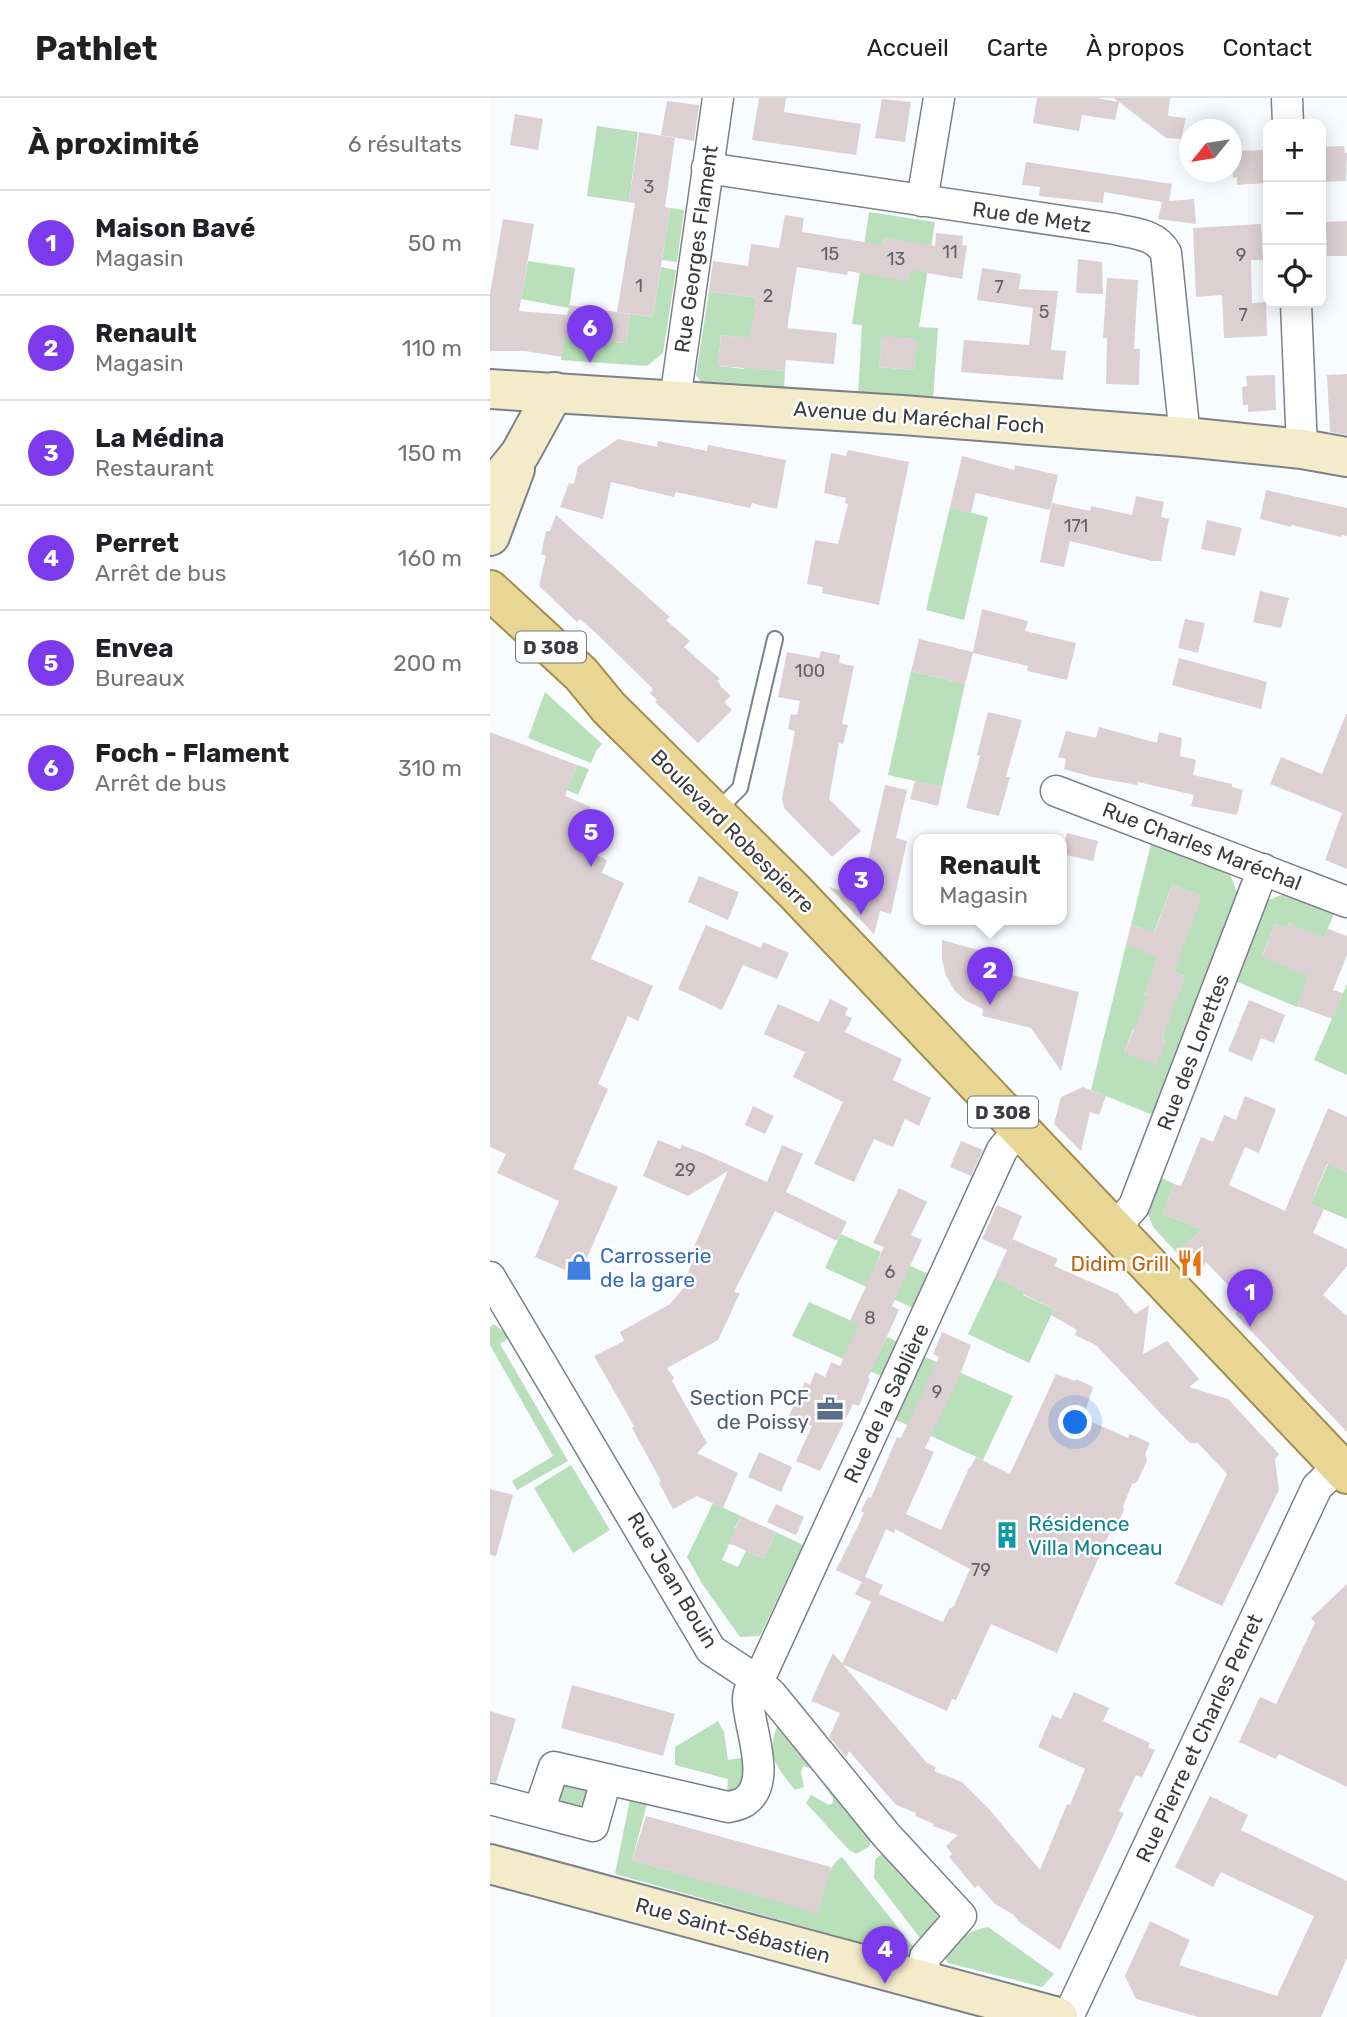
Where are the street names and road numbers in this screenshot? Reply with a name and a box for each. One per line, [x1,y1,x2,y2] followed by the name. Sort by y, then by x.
[669,144,723,354] street label: Rue Georges Flament
[971,196,1093,238] street label: Rue de Metz
[793,396,1045,438] street label: Avenue du Maréchal Foch
[516,632,586,662] road number: D 308
[646,744,820,918] street label: Boulevard Robespierre
[1099,796,1305,896] street label: Rue Charles Maréchal
[1152,970,1234,1134] street label: Rue des Lorettes
[968,1096,1038,1128] road number: D 308
[838,1319,934,1487] street label: Rue de la Sablière
[623,1507,723,1653] street label: Rue Jean Bouin
[1130,1610,1268,1866] street label: Rue Pierre et Charles Perret
[633,1892,833,1968] street label: Rue Saint-Sébastien

